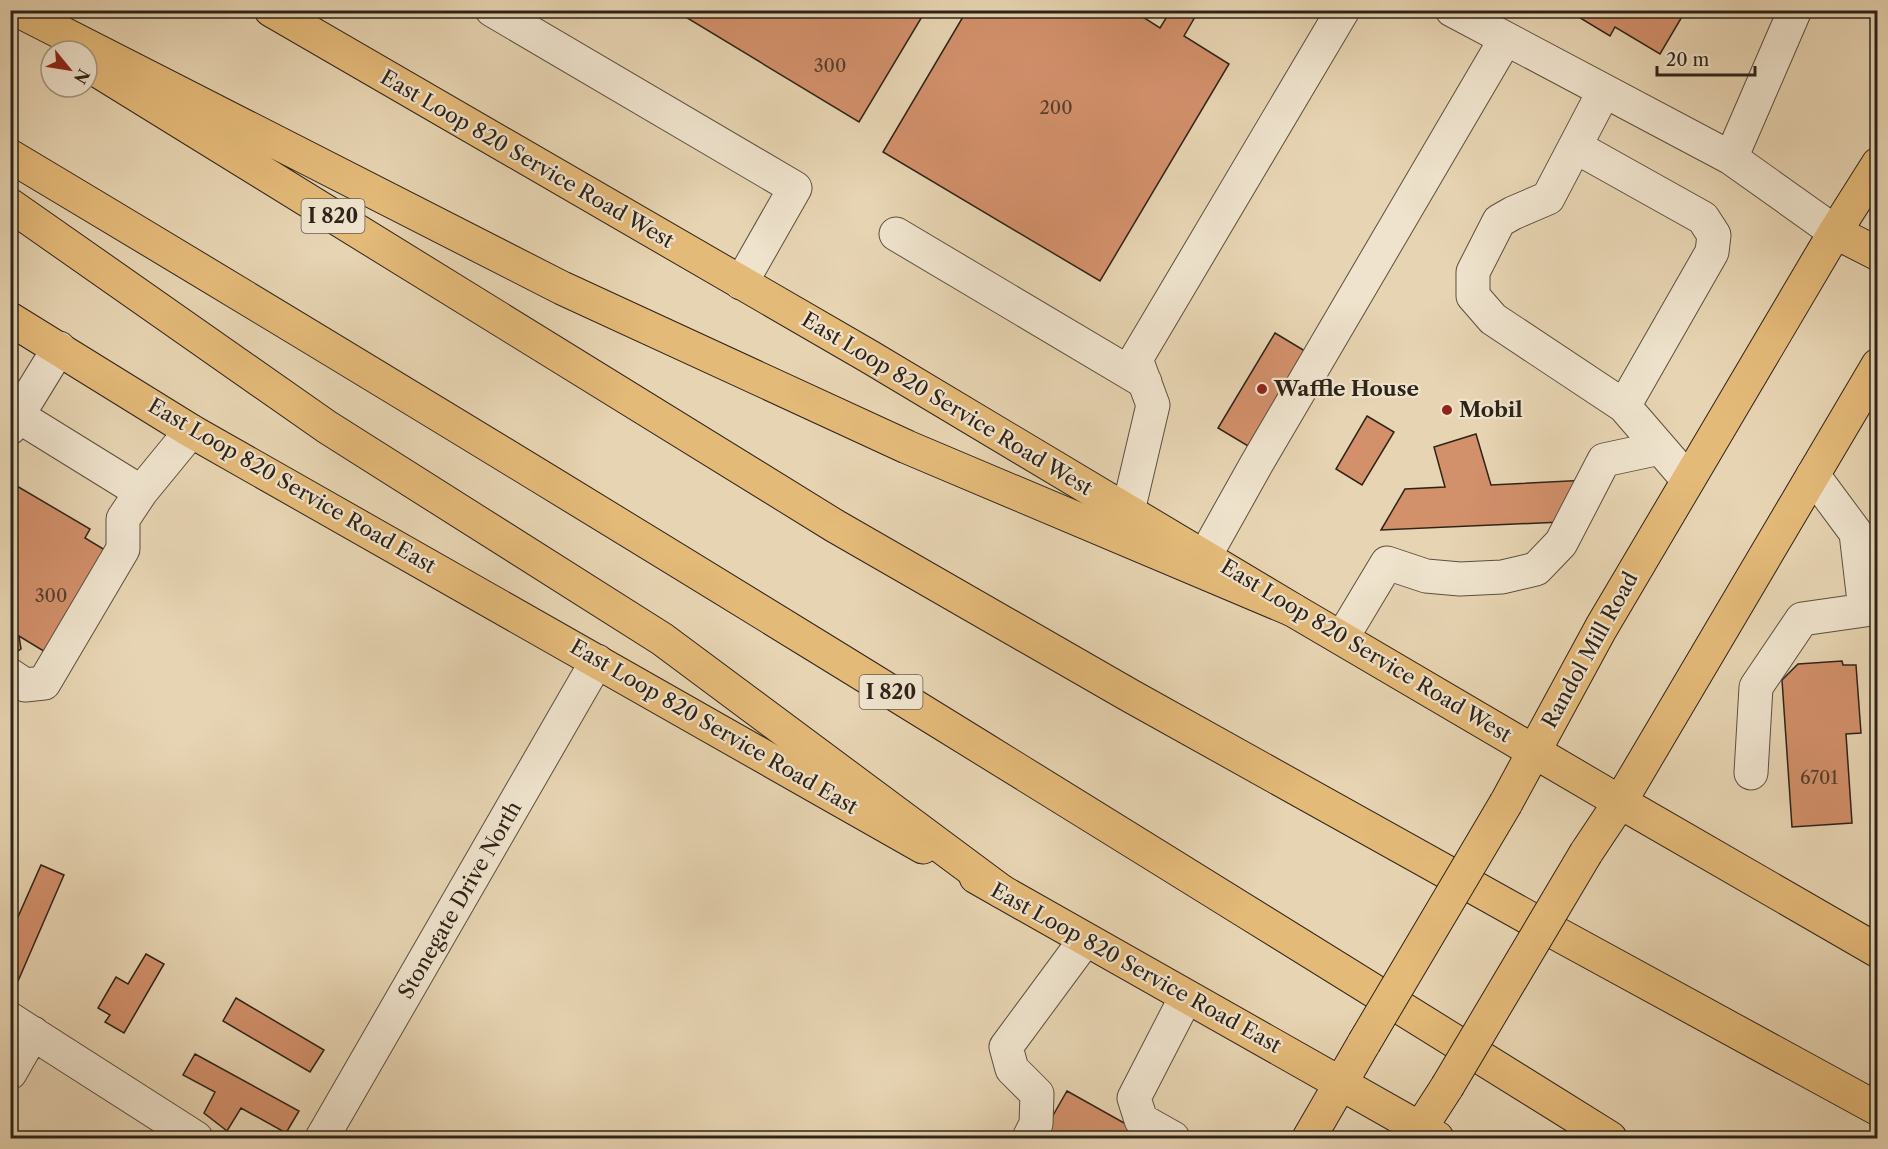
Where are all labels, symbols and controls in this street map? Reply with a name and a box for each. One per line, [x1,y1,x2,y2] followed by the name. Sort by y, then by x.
[39,39,99,99] north arrow
[1657,39,1754,77] scale bar
[1666,49,1710,71] text: 20 m
[814,55,846,77] house number: 300
[376,64,679,253] street label: East Loop 820 Service Road West
[70,65,94,88] text: N
[1039,97,1073,119] house number: 200
[302,199,364,233] road number: I 820
[797,307,1098,501] street label: East Loop 820 Service Road West
[1273,376,1419,401] place label: Waffle House
[1255,382,1269,396] marker: Waffle House
[144,393,441,579] street label: East Loop 820 Service Road East
[1459,397,1523,422] place label: Mobil
[1440,403,1454,417] marker: Mobil
[1216,554,1517,748] street label: East Loop 820 Service Road West
[1536,567,1643,732] street label: Randol Mill Road
[35,585,67,607] house number: 300
[566,634,863,820] street label: East Loop 820 Service Road East
[860,675,922,709] road number: I 820
[1800,767,1839,789] house number: 6701
[393,797,526,1003] street label: Stonegate Drive North
[987,877,1286,1058] street label: East Loop 820 Service Road East

